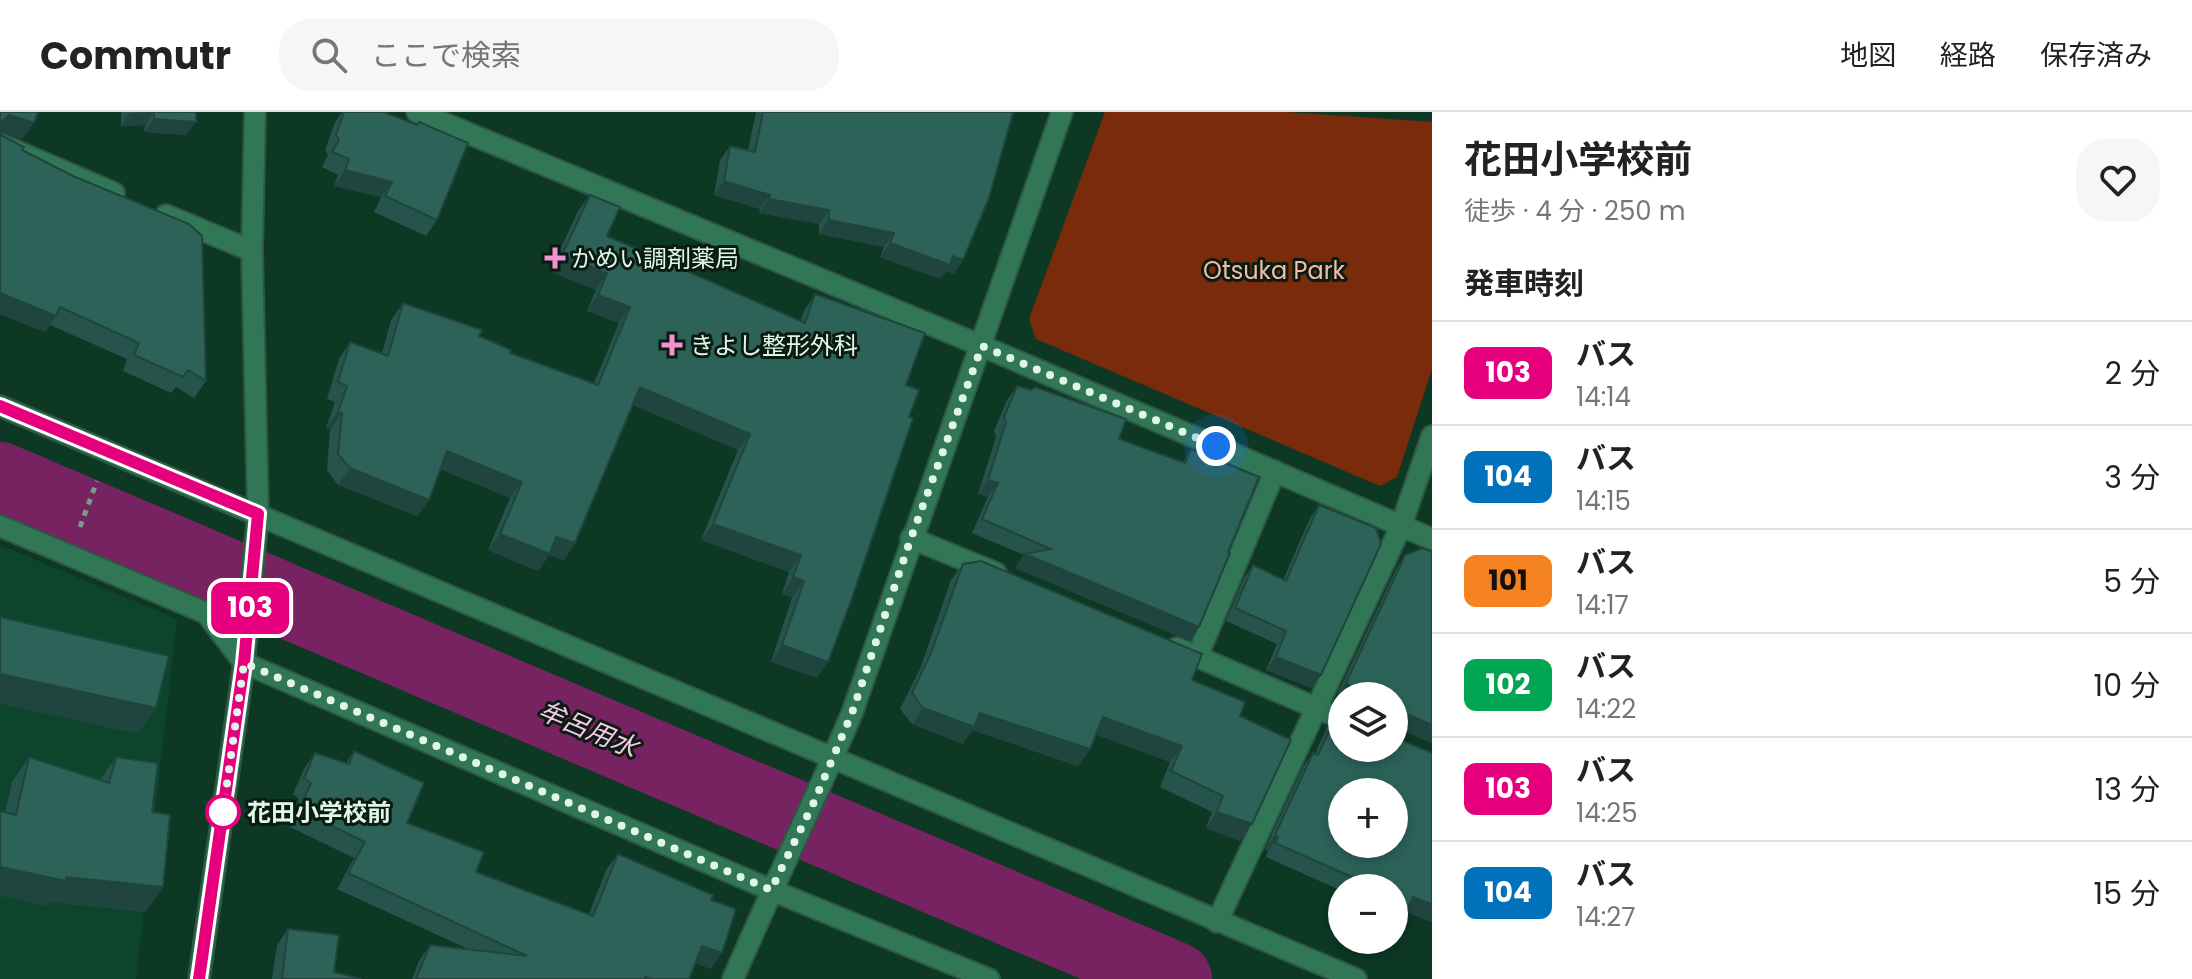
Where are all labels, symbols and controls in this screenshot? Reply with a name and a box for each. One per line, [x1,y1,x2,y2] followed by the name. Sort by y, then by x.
[279,19,839,91] search box
[40,29,231,82] text: Commutr
[307,33,351,77] icon: search
[371,34,521,77] text: ここで検索
[1840,36,1896,75] text: 地図
[1940,36,1996,75] text: 経路
[2040,36,2152,75] text: 保存済み
[1464,133,1692,186] text: 花田小学校前
[2076,138,2160,222] button: heart
[1464,193,1685,229] text: 徒歩 · 4 分 · 250 m
[571,242,739,275] place label: かめい調剤薬局
[546,249,564,267] marker: かめい調剤薬局
[1203,254,1346,287] park label: Otsuka Park
[1464,262,1584,305] text: 発車時刻
[690,329,858,362] place label: きよし整形外科
[1576,333,1636,376] text: バス
[661,334,683,356] marker: きよし整形外科
[2105,352,2160,395] text: 2 分
[1485,353,1531,392] text: 103
[1576,379,1631,415] text: 14:14
[1196,426,1236,466] your location
[1576,437,1636,480] text: バス
[2104,456,2160,499] text: 3 分
[1484,457,1532,496] text: 104
[1576,483,1631,519] text: 14:15
[1576,541,1636,584] text: バス
[2103,560,2160,603] text: 5 分
[1488,561,1528,600] text: 101
[204,582,296,634] line badge: 103
[1576,587,1629,623] text: 14:17
[227,588,273,627] text: 103
[1576,645,1636,688] text: バス
[2094,664,2160,707] text: 10 分
[1486,665,1530,704] text: 102
[1328,682,1408,954] map controls
[1328,682,1408,762] button: layers
[1576,691,1636,727] text: 14:22
[533,692,646,767] water label: 牟呂用水
[1576,749,1636,792] text: バス
[2095,768,2160,811] text: 13 分
[1485,769,1531,808] text: 103
[1328,778,1408,858] button: +
[206,795,240,829] marker: 花田小学校前
[1576,795,1638,831] text: 14:25
[247,796,391,829] place label: 花田小学校前
[1576,853,1636,896] text: バス
[2094,872,2160,915] text: 15 分
[1484,873,1532,912] text: 104
[1328,874,1408,954] button: −
[1576,899,1635,935] text: 14:27

